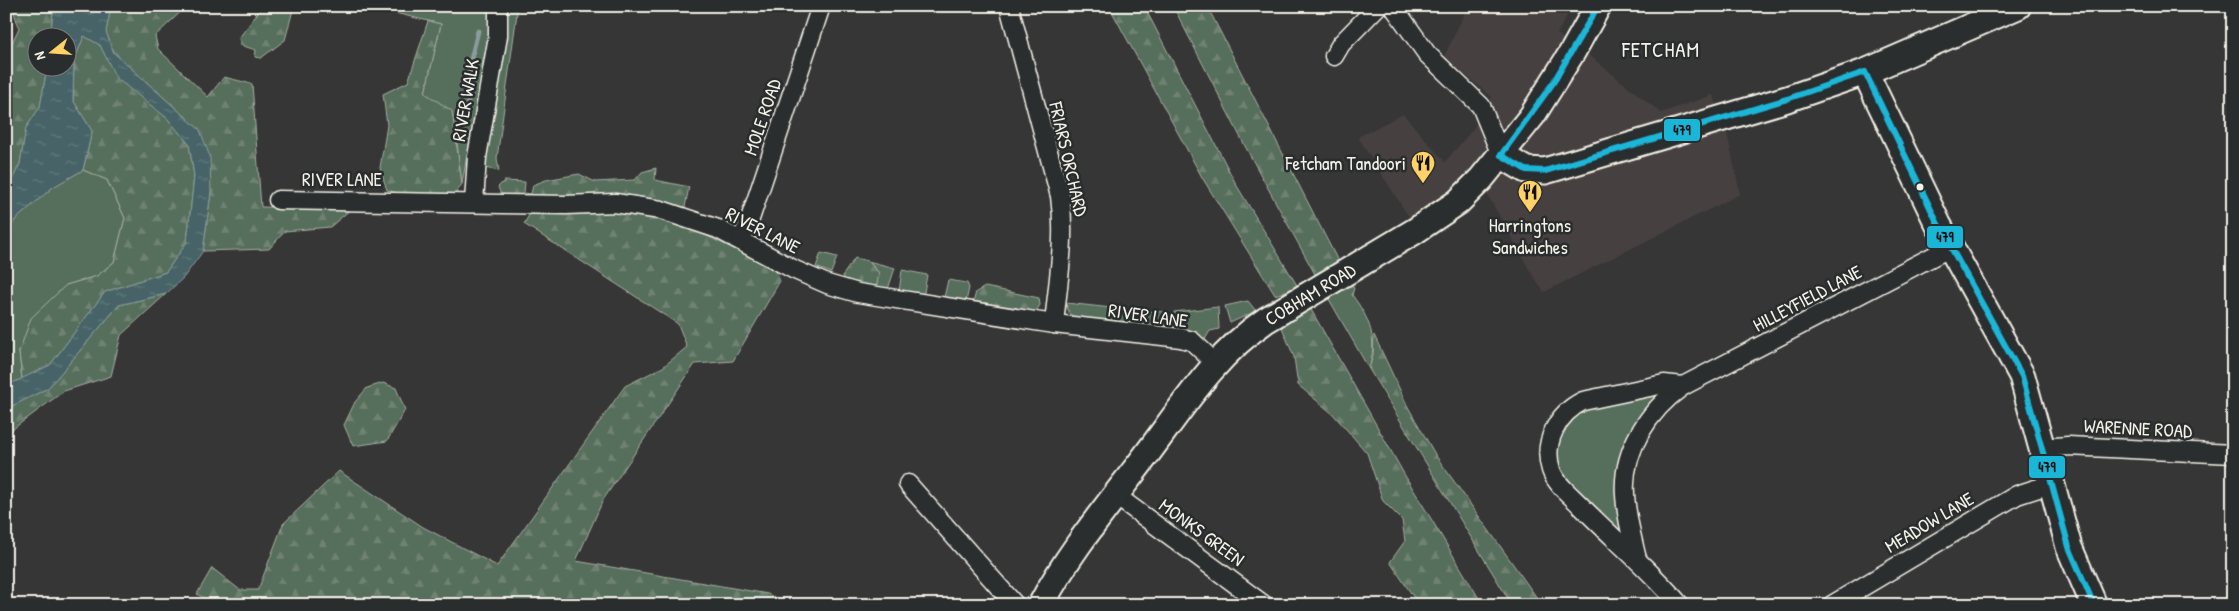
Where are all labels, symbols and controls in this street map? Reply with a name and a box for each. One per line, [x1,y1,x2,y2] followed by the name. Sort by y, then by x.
[28,28,78,78] north arrow
[1621,35,1700,64] district label: FETCHAM
[29,49,49,62] text: N
[445,57,485,143] street label: RIVER WALK
[737,75,787,159] street label: MOLE ROAD
[1043,98,1095,219] street label: FRIARS ORCHARD
[1663,118,1701,142] line badge: 479
[1673,120,1692,139] text: 479
[1284,150,1406,176] place label: Fetcham Tandoori
[1410,150,1436,184] restaurant icon: Fetcham Tandoori
[302,166,383,192] street label: RIVER LANE
[1517,179,1543,213] restaurant icon: Harringtons Sandwiches
[1915,182,1925,192] unlabelled marker
[721,200,805,260] street label: RIVER LANE
[1489,212,1571,260] place label: Harringtons Sandwiches
[1926,225,1964,249] line badge: 479
[1936,227,1955,246] text: 479
[1260,257,1360,331] street label: COBHAM ROAD
[1748,258,1866,338] street label: HILLEYFIELD LANE
[1107,297,1190,334] street label: RIVER LANE
[2083,412,2193,444] street label: WARENNE ROAD
[2028,455,2066,479] line badge: 479
[2038,457,2057,476] text: 479
[1880,485,1979,559] street label: MEADOW LANE
[1154,492,1250,572] street label: MONKS GREEN

